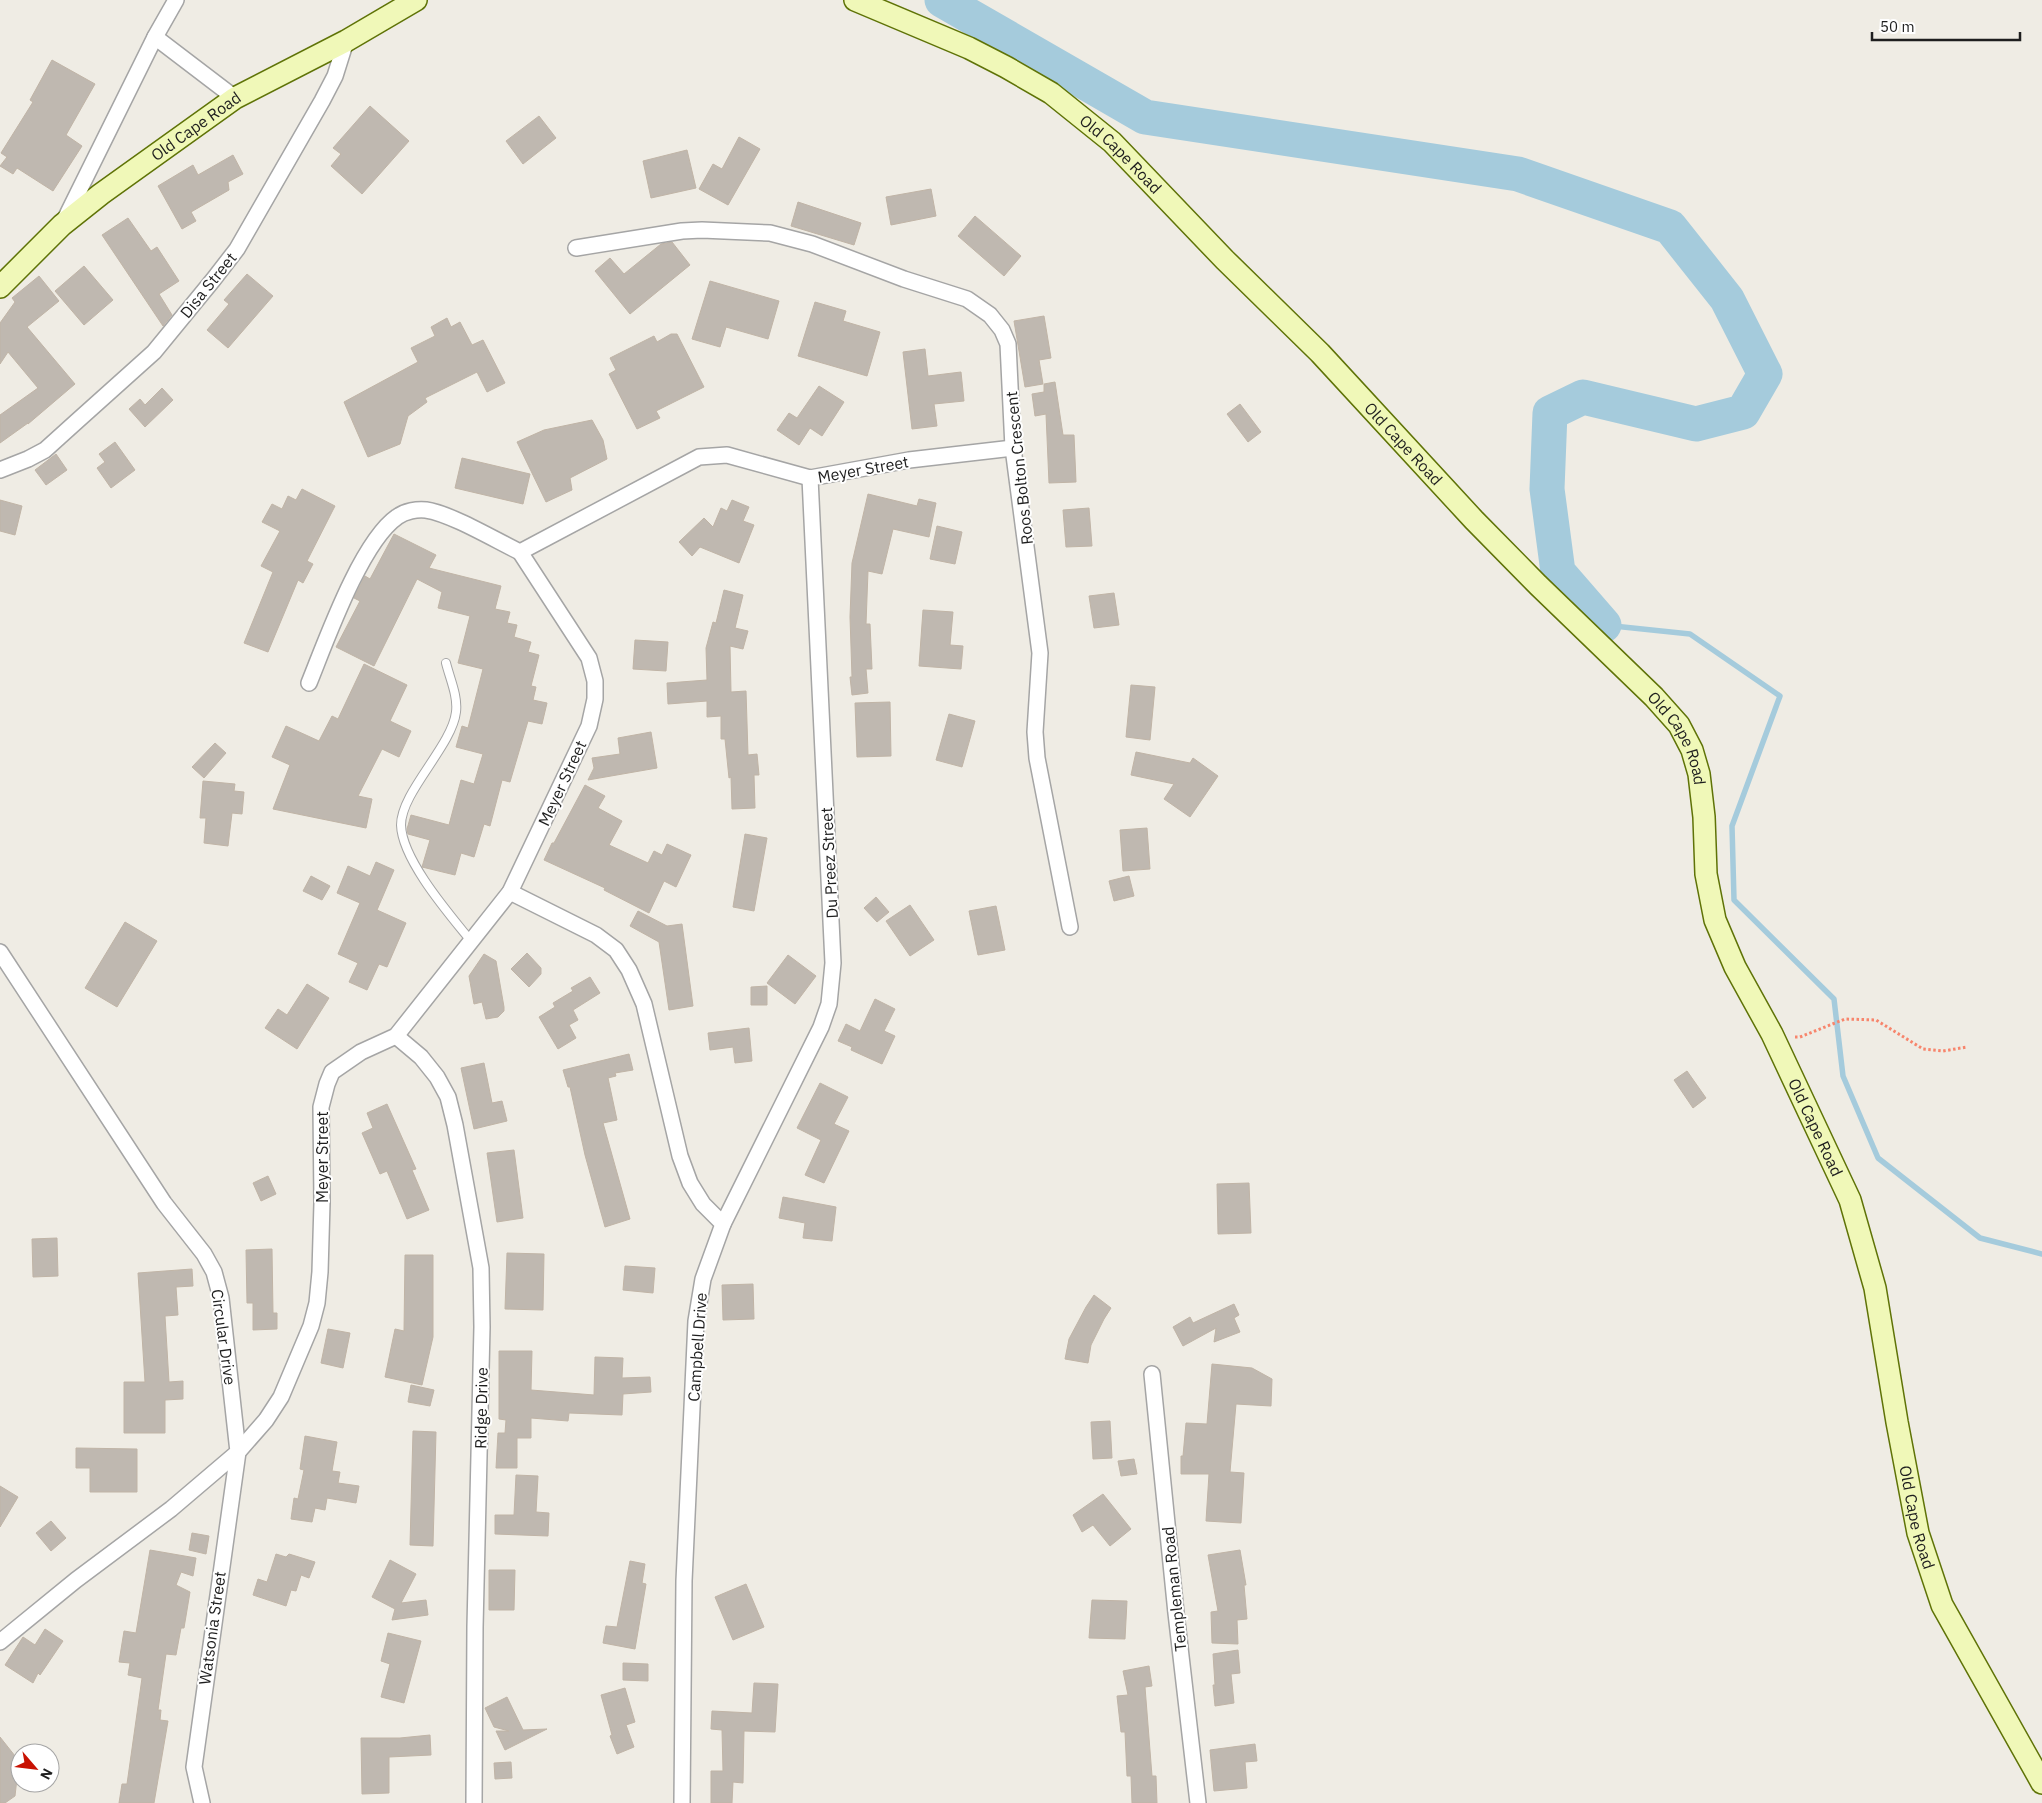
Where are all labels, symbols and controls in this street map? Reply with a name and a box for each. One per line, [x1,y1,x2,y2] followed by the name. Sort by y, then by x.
[1872,10,2020,42] scale bar
[1880,17,1915,36] text: 50 m
[147,87,245,165] street label: Old Cape Road
[1076,110,1166,198] street label: Old Cape Road
[175,248,241,322] street label: Disa Street
[1001,390,1037,546] street label: Roos Bolton Crescent
[1360,398,1447,489] street label: Old Cape Road
[816,451,910,487] street label: Meyer Street
[1644,687,1710,786] street label: Old Cape Road
[534,737,590,829] street label: Meyer Street
[816,807,842,919] street label: Du Preez Street
[1784,1075,1847,1179] street label: Old Cape Road
[312,1111,332,1203] street label: Meyer Street
[207,1288,241,1386] street label: Circular Drive
[683,1292,711,1402] street label: Campbell Drive
[470,1367,492,1449] street label: Ridge Drive
[1895,1464,1939,1572] street label: Old Cape Road
[1157,1526,1191,1652] street label: Templeman Road
[194,1570,230,1686] street label: Watsonia Street
[10,1743,60,1793] north arrow
[36,1765,57,1783] text: N

